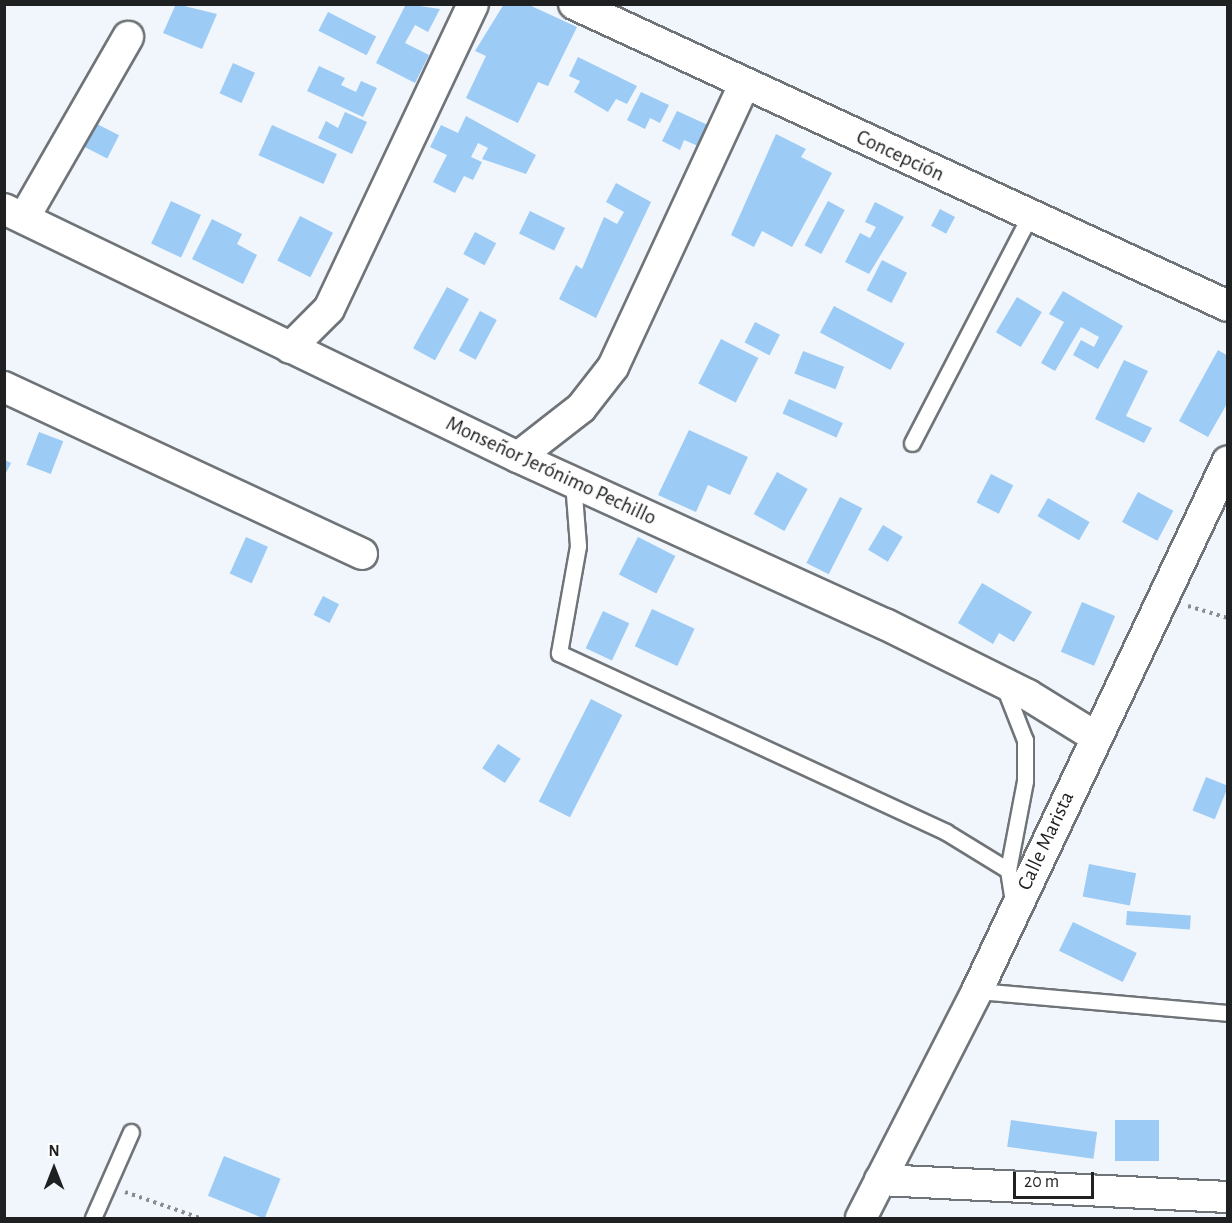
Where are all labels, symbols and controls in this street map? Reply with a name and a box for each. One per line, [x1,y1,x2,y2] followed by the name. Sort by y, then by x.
[852,125,948,187] street label: Concepción
[442,411,660,531] street label: Monseñor Jerónimo Pechillo
[1012,788,1080,894] street label: Calle Marista
[24,1139,84,1199] north arrow
[48,1143,60,1159] text: N
[1016,1160,1097,1198] scale bar
[1024,1173,1059,1191] text: 20 m

